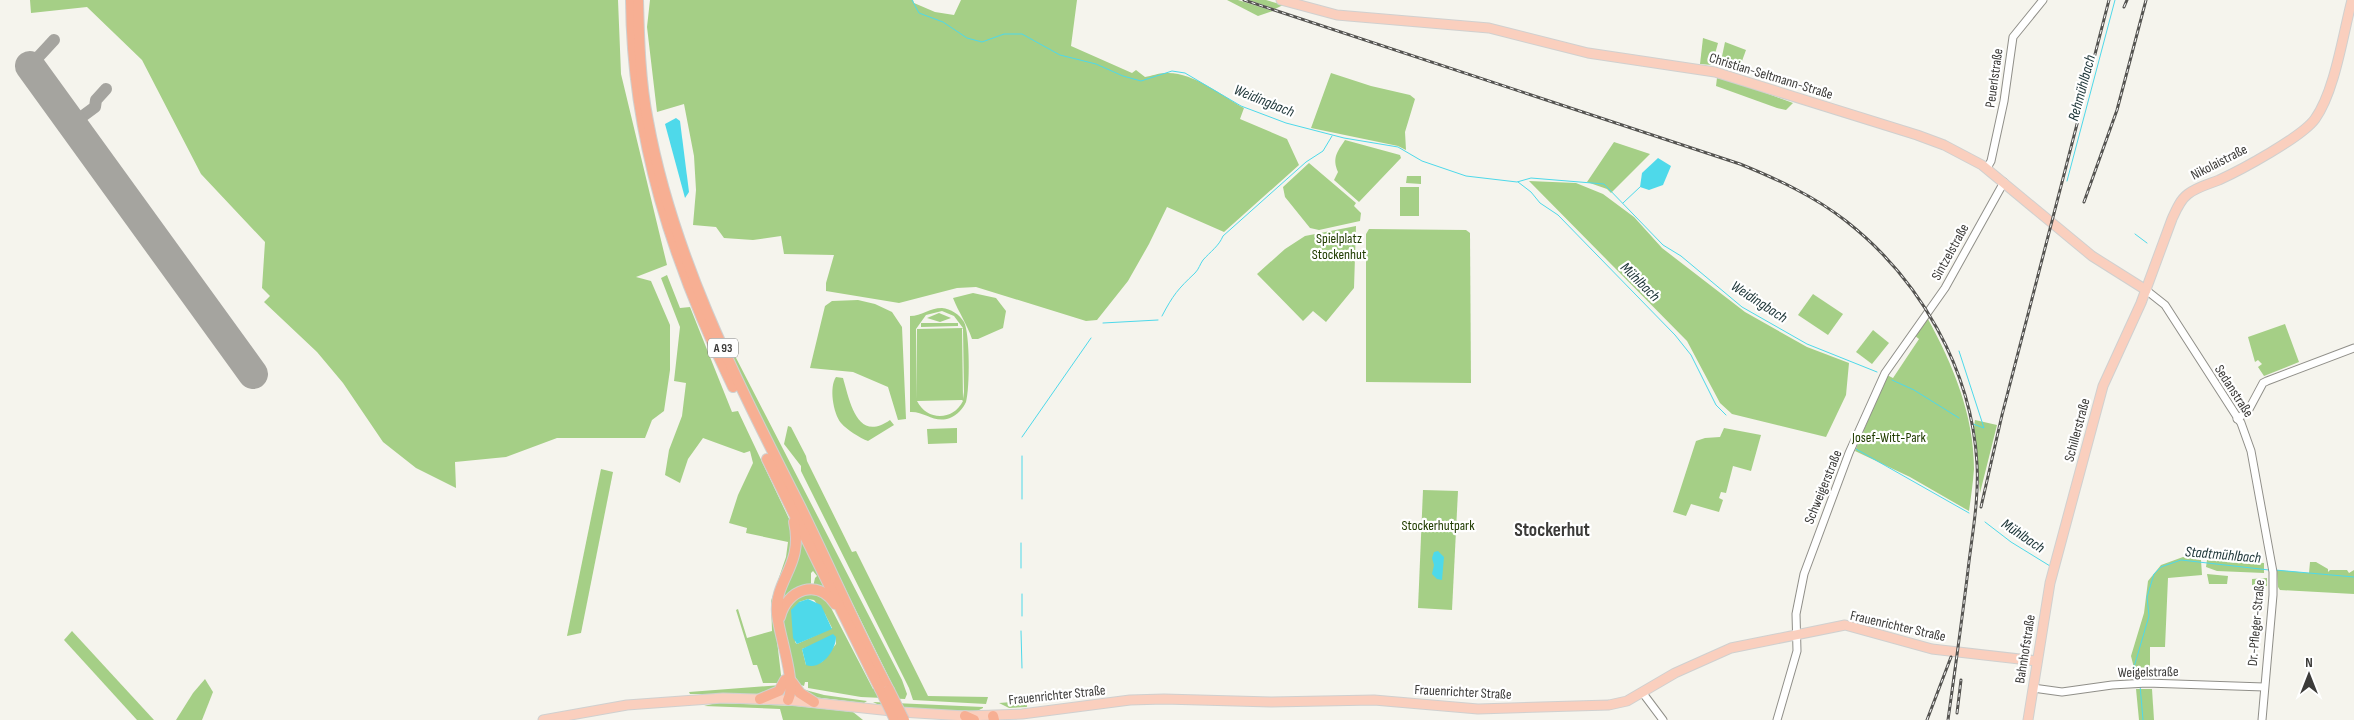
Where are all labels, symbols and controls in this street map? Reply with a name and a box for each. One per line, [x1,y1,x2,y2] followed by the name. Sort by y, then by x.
[1981,47,2007,109] street label: Peuerlstraße
[1707,49,1835,103] street label: Christian-Seltmann-Straße
[2064,53,2100,123] water label: Rehmühlbach
[1231,80,1297,122] water label: Weidingbach
[2188,141,2250,183] street label: Nikolaistraße
[1928,221,1972,283] street label: Sintzelstraße
[1312,230,1366,263] park label: Spielplatz Stockenhut
[1616,258,1664,306] water label: Mühlbach
[1727,277,1791,327] water label: Weidingbach
[708,338,738,358] road number: A 93
[2211,362,2257,420] street label: Sedanstraße
[2060,396,2094,464] street label: Schillerstraße
[1851,429,1927,446] park label: Josef-Witt-Park
[1800,447,1846,527] street label: Schweigerstraße
[1998,515,2048,557] water label: Mühlbach
[1402,517,1475,534] park label: Stockerhutpark
[1514,519,1590,542] district label: Stockerhut
[2184,542,2262,568] water label: Stadtmühlbach
[2244,579,2268,667] street label: Dr.-Pfleger-Straße
[1849,607,1947,645] street label: Frauenrichter Straße
[2011,613,2039,685] street label: Bahnhofstraße
[2284,650,2334,700] north arrow
[2305,654,2313,671] text: N
[2117,663,2179,681] street label: Weigelstraße
[1008,681,1106,709] street label: Frauenrichter Straße
[1414,681,1512,703] street label: Frauenrichter Straße

